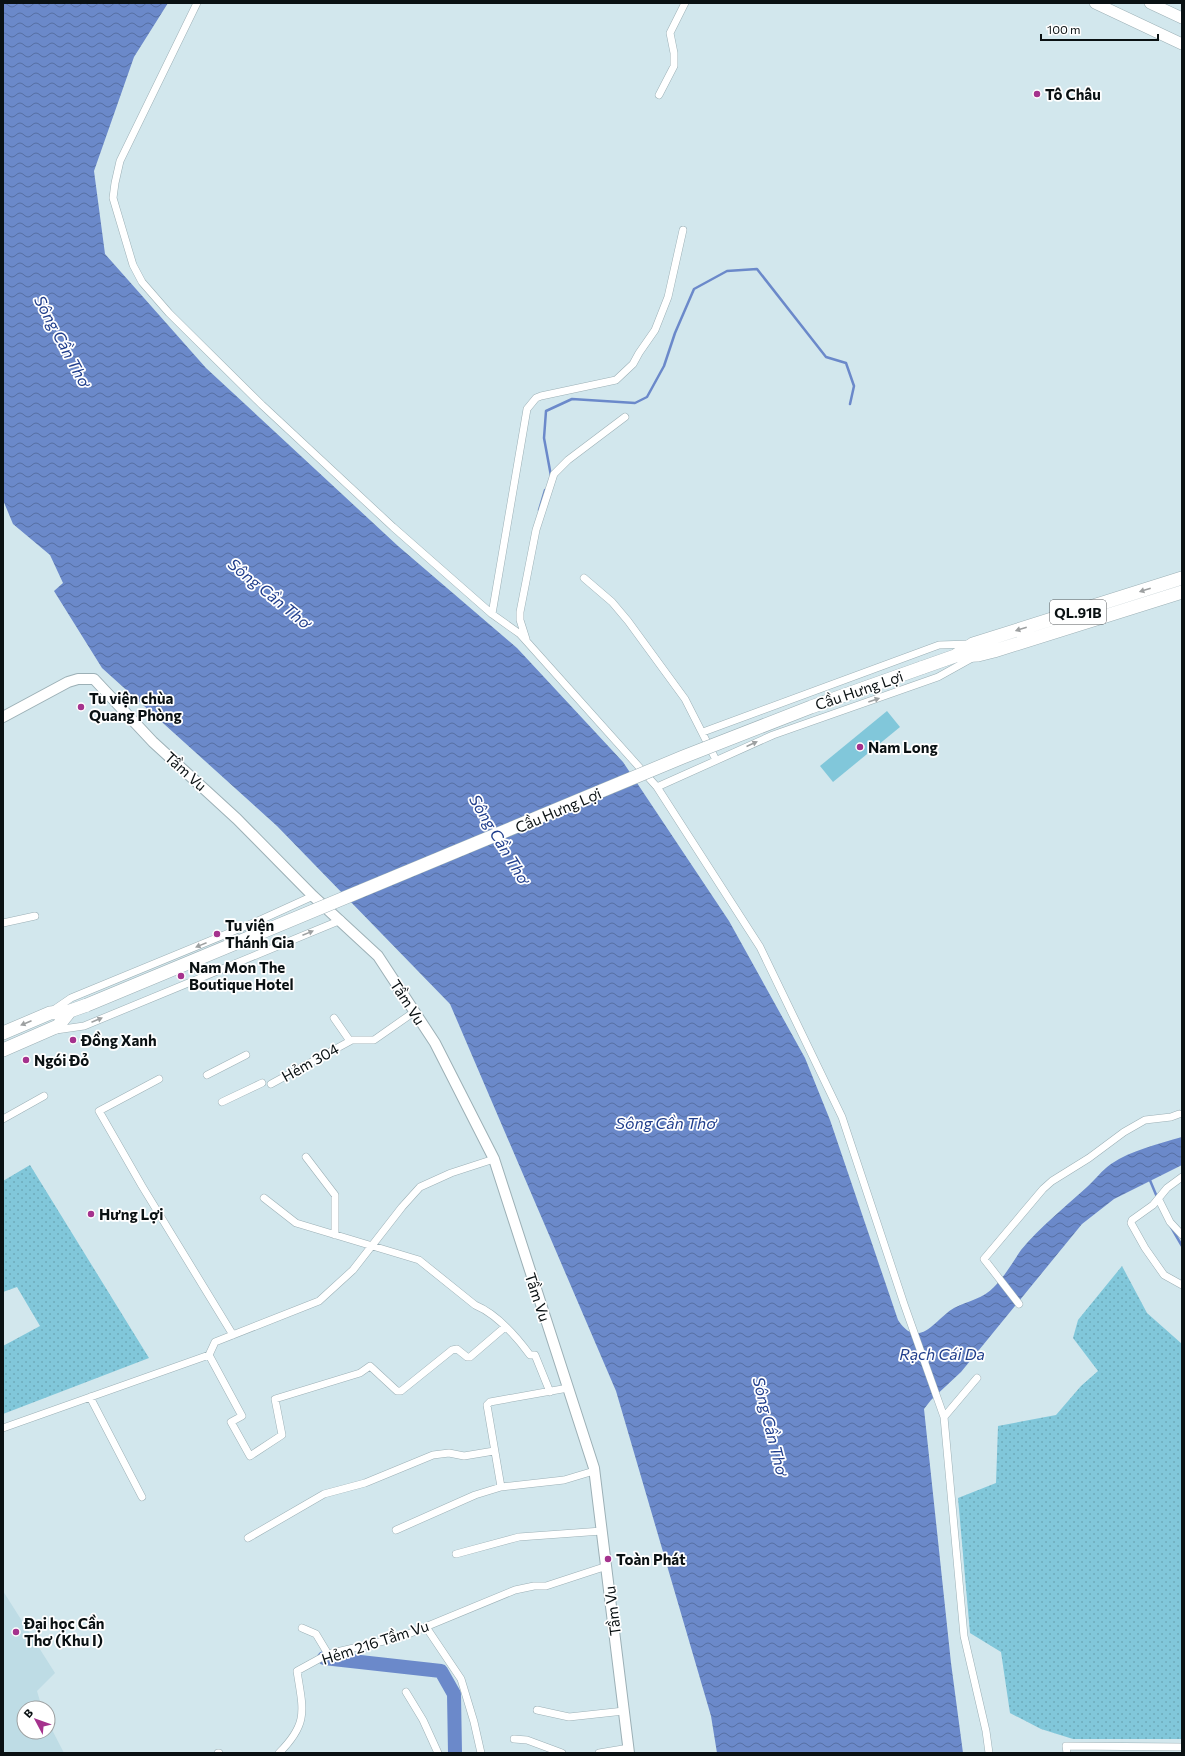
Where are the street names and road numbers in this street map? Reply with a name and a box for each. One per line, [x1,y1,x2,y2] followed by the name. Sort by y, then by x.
[1050,600,1106,624] road number: QL.91B
[813,667,905,713] street label: Cầu Hưng Lợi
[161,748,211,794] street label: Tầm Vu
[512,784,604,836] street label: Cầu Hưng Lợi
[387,976,429,1028] street label: Tầm Vu
[278,1039,342,1085] street label: Hẻm 304
[522,1270,554,1324] street label: Tầm Vu
[600,1585,624,1637] street label: Tầm Vu
[319,1616,431,1668] street label: Hẻm 216 Tầm Vu

